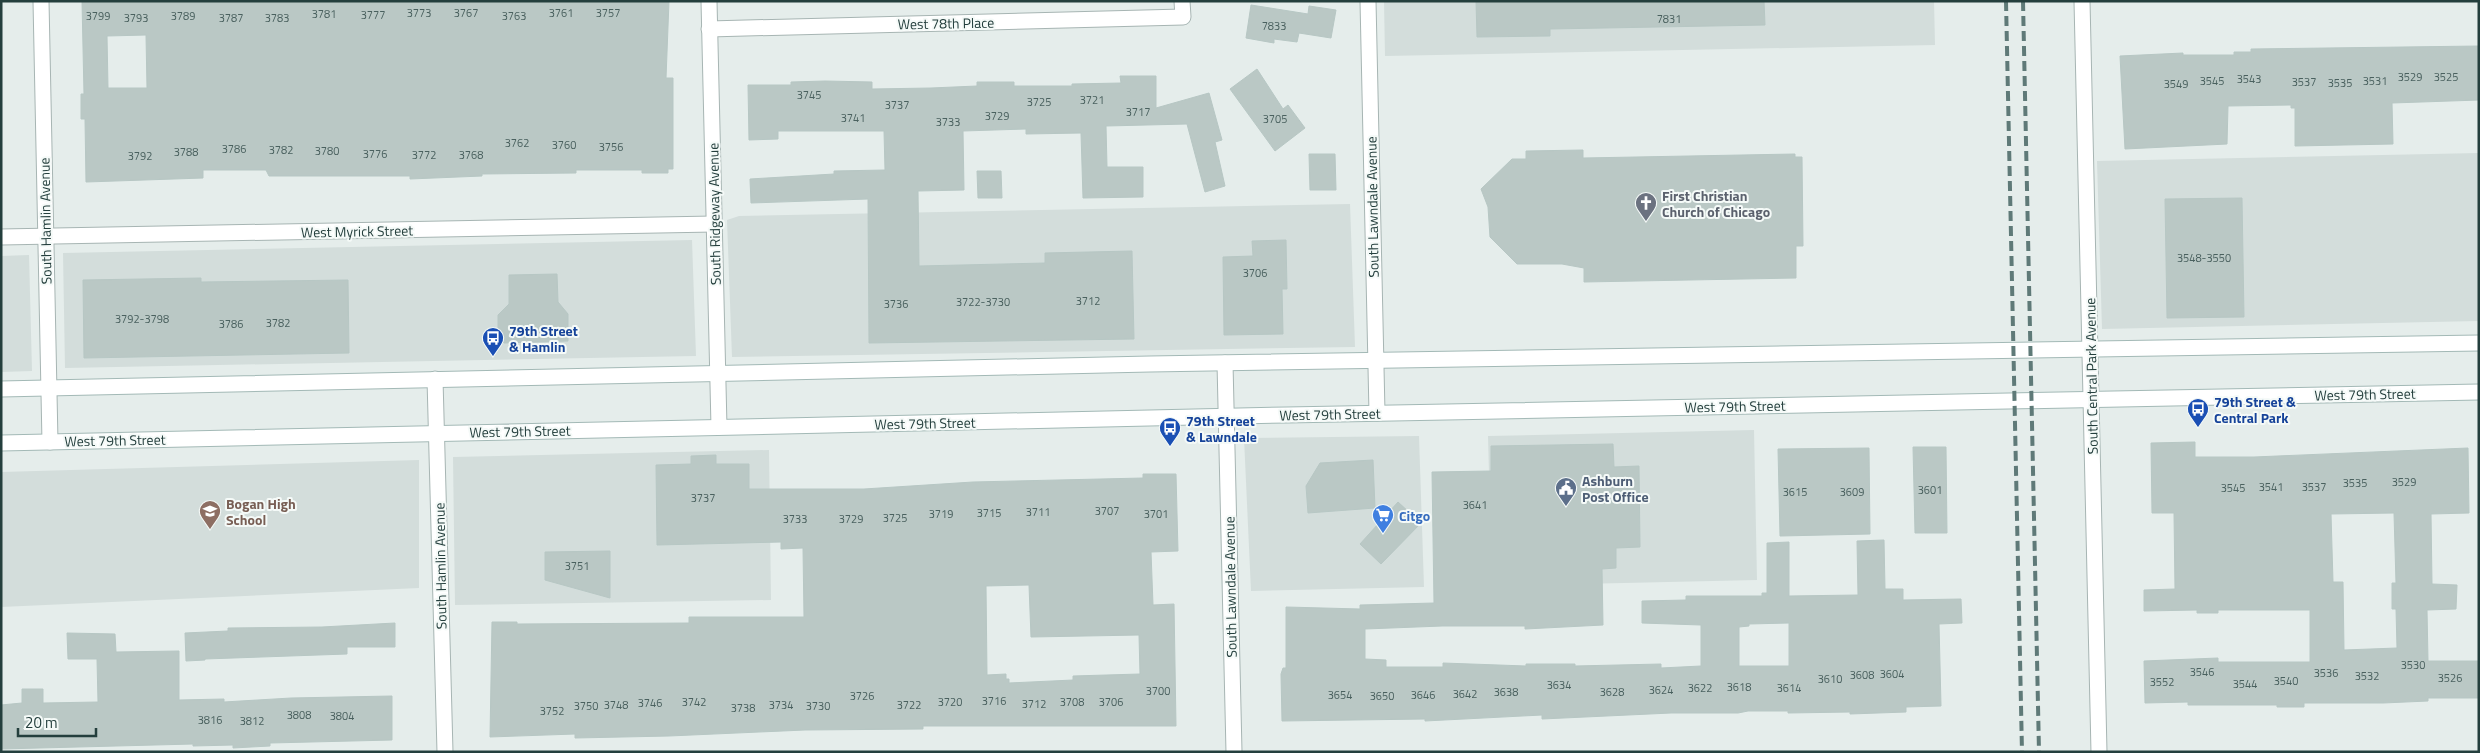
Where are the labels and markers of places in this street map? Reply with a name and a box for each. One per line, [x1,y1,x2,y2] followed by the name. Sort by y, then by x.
[1662,185,1770,222] place label: First Christian Church of Chicago
[1634,191,1658,222] church icon: First Christian Church of Chicago
[509,320,578,357] place label: 79th Street & Hamlin
[481,326,505,357] bus stop icon: 79th Street & Hamlin
[2214,391,2296,428] place label: 79th Street & Central Park
[2186,397,2210,428] bus stop icon: 79th Street & Central Park
[1186,410,1257,447] place label: 79th Street & Lawndale
[1158,416,1182,447] bus stop icon: 79th Street & Lawndale
[1582,470,1649,507] place label: Ashburn Post Office
[1554,476,1578,507] public building icon: Ashburn Post Office
[226,493,296,530] place label: Bogan High School
[198,499,222,530] school or university icon: Bogan High School
[1371,503,1395,534] supermarket icon: Citgo
[1399,505,1430,526] place label: Citgo

